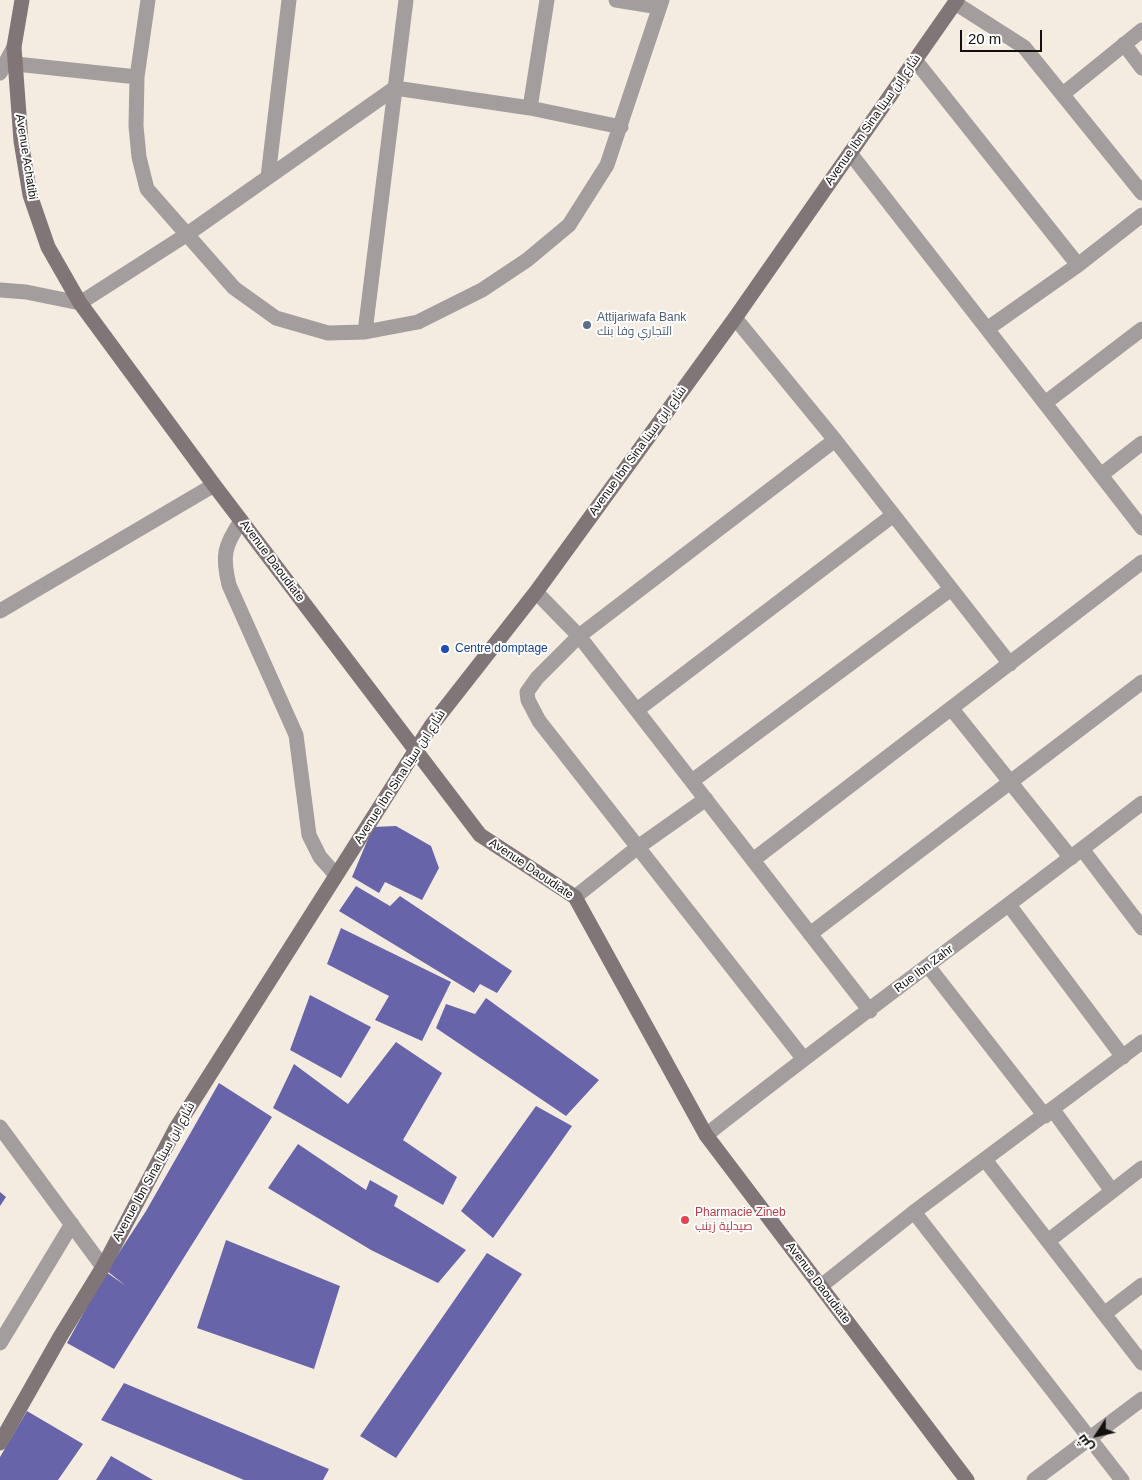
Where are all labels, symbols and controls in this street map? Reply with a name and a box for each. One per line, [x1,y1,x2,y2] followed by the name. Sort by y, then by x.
[962,20,1044,52] scale bar
[968,30,1001,47] text: 20 m
[822,52,924,188] street label: Avenue Ibn Sina شارع ابن سينا
[12,113,40,201] street label: Avenue Achatibi
[597,311,686,339] place label: Attijariwafa Bank التجاري وفا بنك
[581,319,593,331] marker: Attijariwafa Bank التجاري وفا بنك
[586,383,690,519] street label: Avenue Ibn Sina شارع ابن سينا
[237,517,307,605] street label: Avenue Daoudiate
[455,642,548,656] place label: Centre domptage
[439,643,451,655] marker: Centre domptage
[351,707,449,847] street label: Avenue Ibn Sina شارع ابن سينا
[486,835,576,903] street label: Avenue Daoudiate
[892,942,956,996] street label: Rue Ibn Zahr
[110,1100,198,1244] street label: Avenue Ibn Sina شارع ابن سينا
[695,1206,786,1234] place label: Pharmacie Zineb صيدلية زينب
[679,1214,691,1226] marker: Pharmacie Zineb صيدلية زينب
[783,1239,853,1327] street label: Avenue Daoudiate
[1072,1410,1122,1460] north arrow
[1073,1432,1096,1456] text: ش

